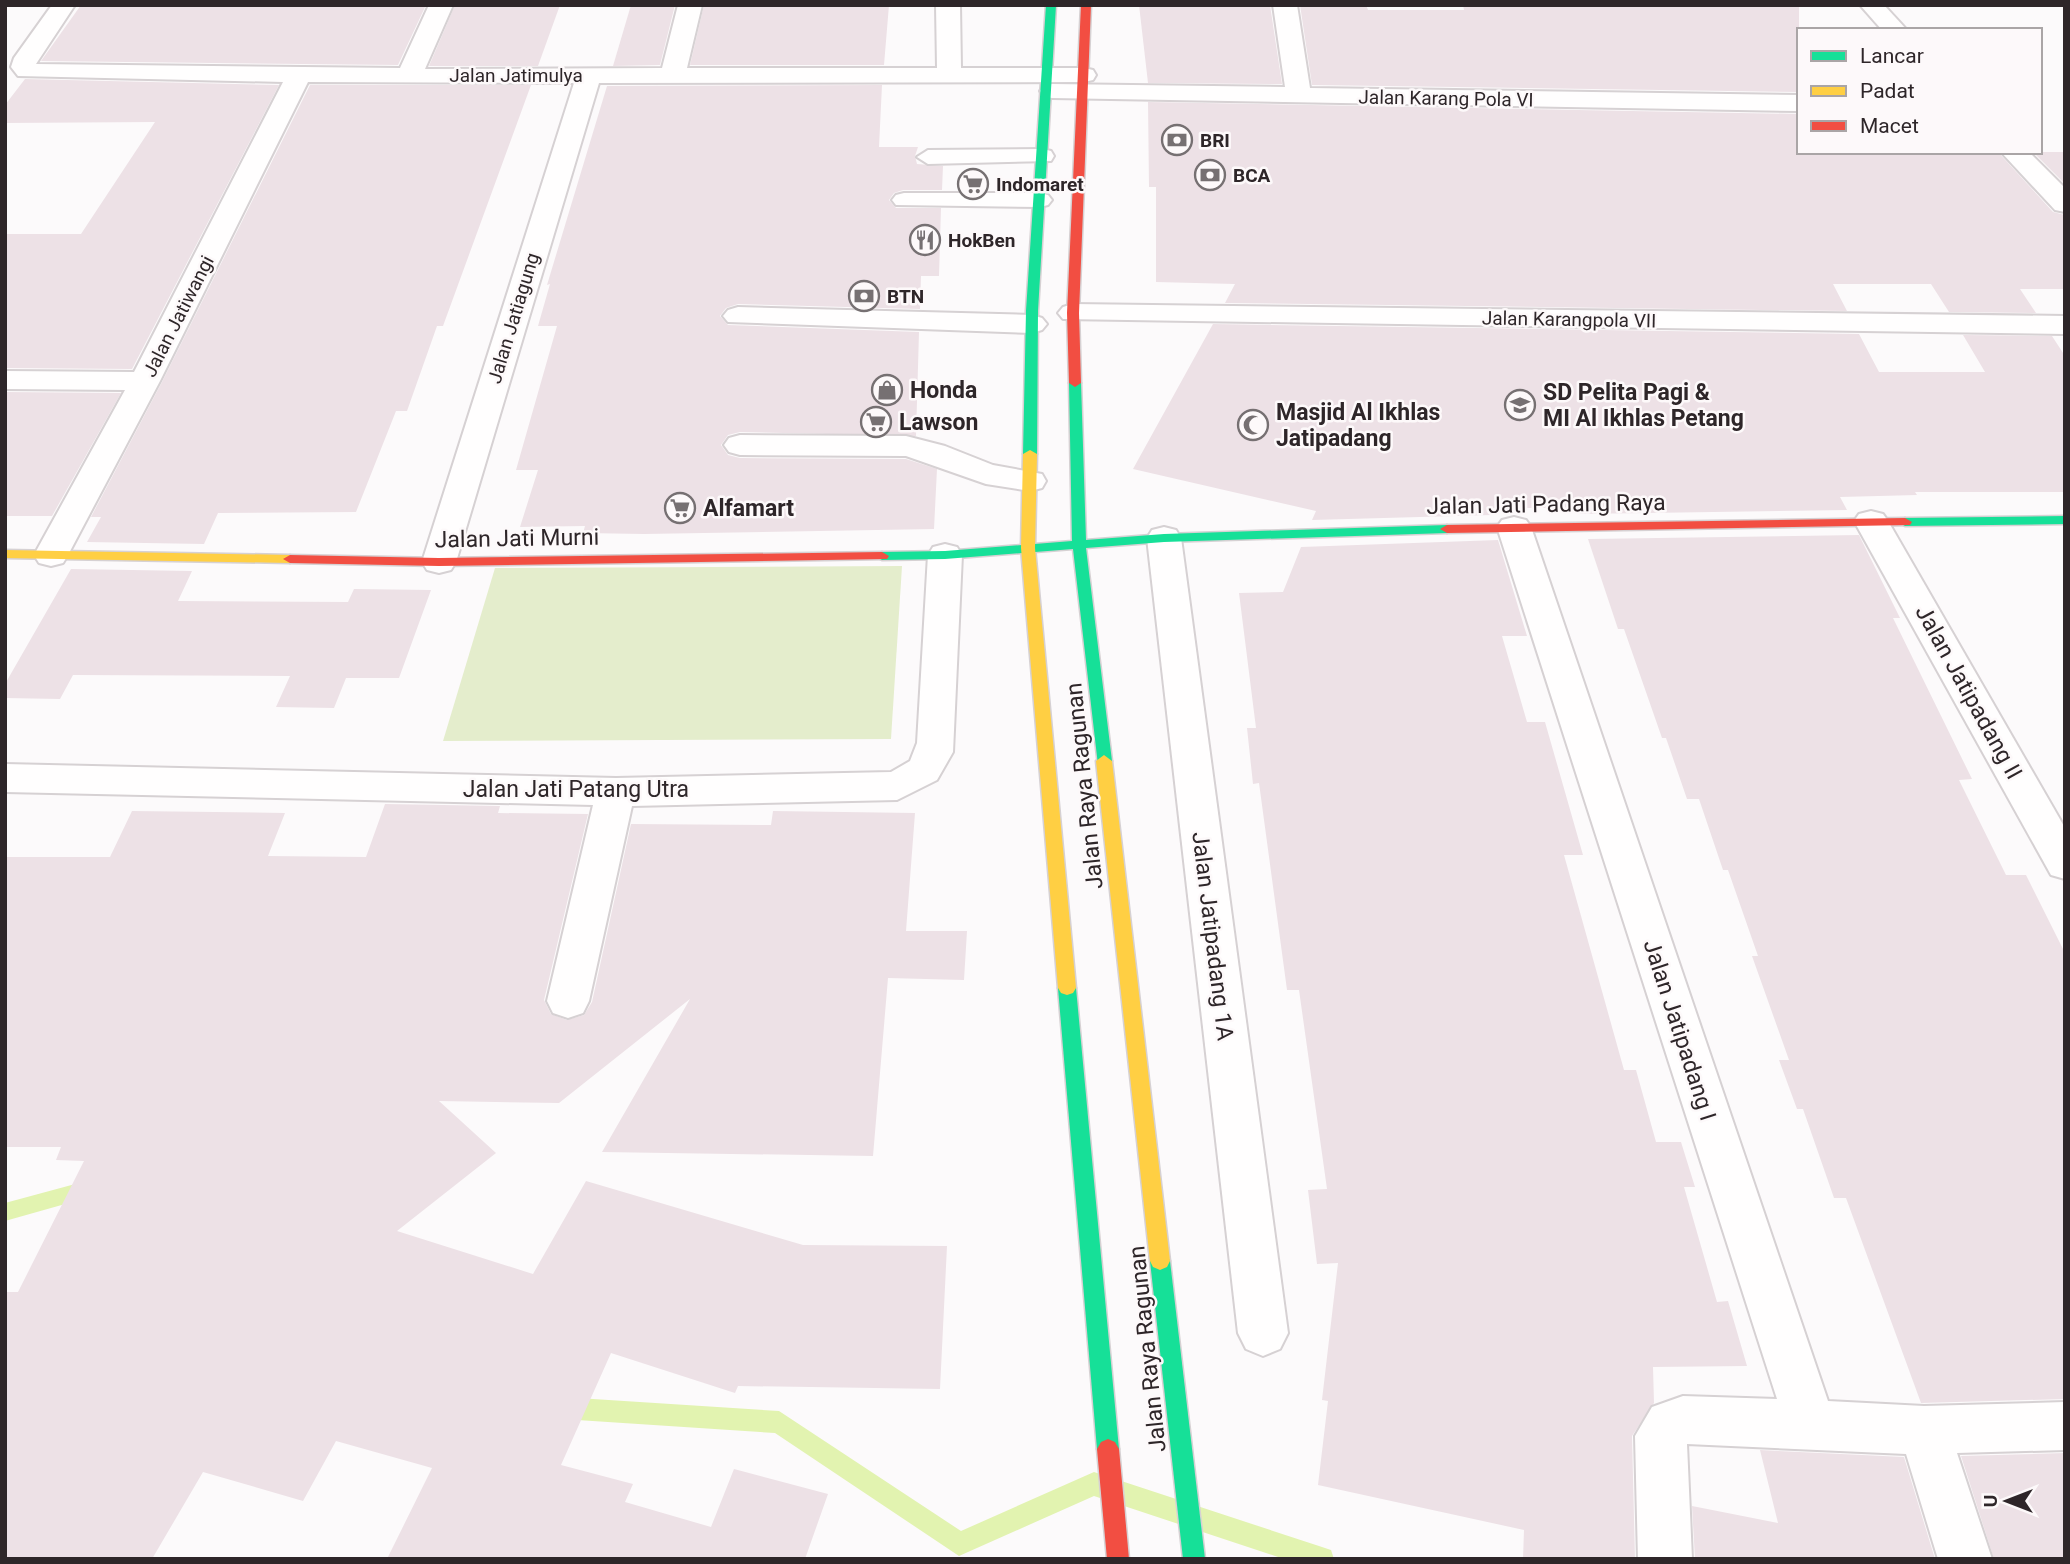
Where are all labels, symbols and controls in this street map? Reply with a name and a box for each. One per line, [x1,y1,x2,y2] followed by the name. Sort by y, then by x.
[1797,28,2042,154] legend
[1860,44,1924,68] text: Lancar
[449,64,583,87] street label: Jalan Jatimulya
[1860,79,1915,103] text: Padat
[1358,85,1534,112] street label: Jalan Karang Pola VI
[1860,114,1919,138] text: Macet
[1160,123,1194,157] bank icon: BRI
[1200,129,1230,152] place label: BRI
[1193,158,1227,192] bank icon: BCA
[1233,164,1271,187] place label: BCA
[956,167,990,201] supermarket icon: Indomaret
[996,173,1084,196] place label: Indomaret
[908,223,942,257] restaurant icon: HokBen
[948,229,1015,252] place label: HokBen
[483,250,544,386] street label: Jalan Jatiagung
[138,252,219,381] street label: Jalan Jatiwangi
[847,279,881,313] bank icon: BTN
[887,285,924,308] place label: BTN
[1482,306,1656,333] street label: Jalan Karangpola VII
[870,373,904,407] shop icon: Honda
[910,377,977,404] place label: Honda
[1543,379,1744,432] place label: SD Pelita Pagi & MI Al Ikhlas Petang
[1503,388,1537,422] school or university icon: SD Pelita Pagi & MI Al Ikhlas Petang
[1276,399,1440,452] place label: Masjid Al Ikhlas Jatipadang
[859,405,893,439] supermarket icon: Lawson
[1236,408,1270,442] mosque icon: Masjid Al Ikhlas Jatipadang
[899,409,978,436] place label: Lawson
[1426,489,1666,520] street label: Jalan Jati Padang Raya
[663,491,697,525] supermarket icon: Alfamart
[703,495,794,522] place label: Alfamart
[434,524,600,553] street label: Jalan Jati Murni
[1910,601,2028,784] street label: Jalan Jatipadang II
[1060,681,1109,890] street label: Jalan Raya Ragunan
[463,776,689,803] street label: Jalan Jati Patang Utra
[1186,830,1239,1042] street label: Jalan Jatipadang 1A
[1638,936,1721,1124] street label: Jalan Jatipadang I
[1123,1244,1172,1453] street label: Jalan Raya Ragunan
[1972,1466,2042,1536] north arrow
[1979,1495,2002,1507] text: U

